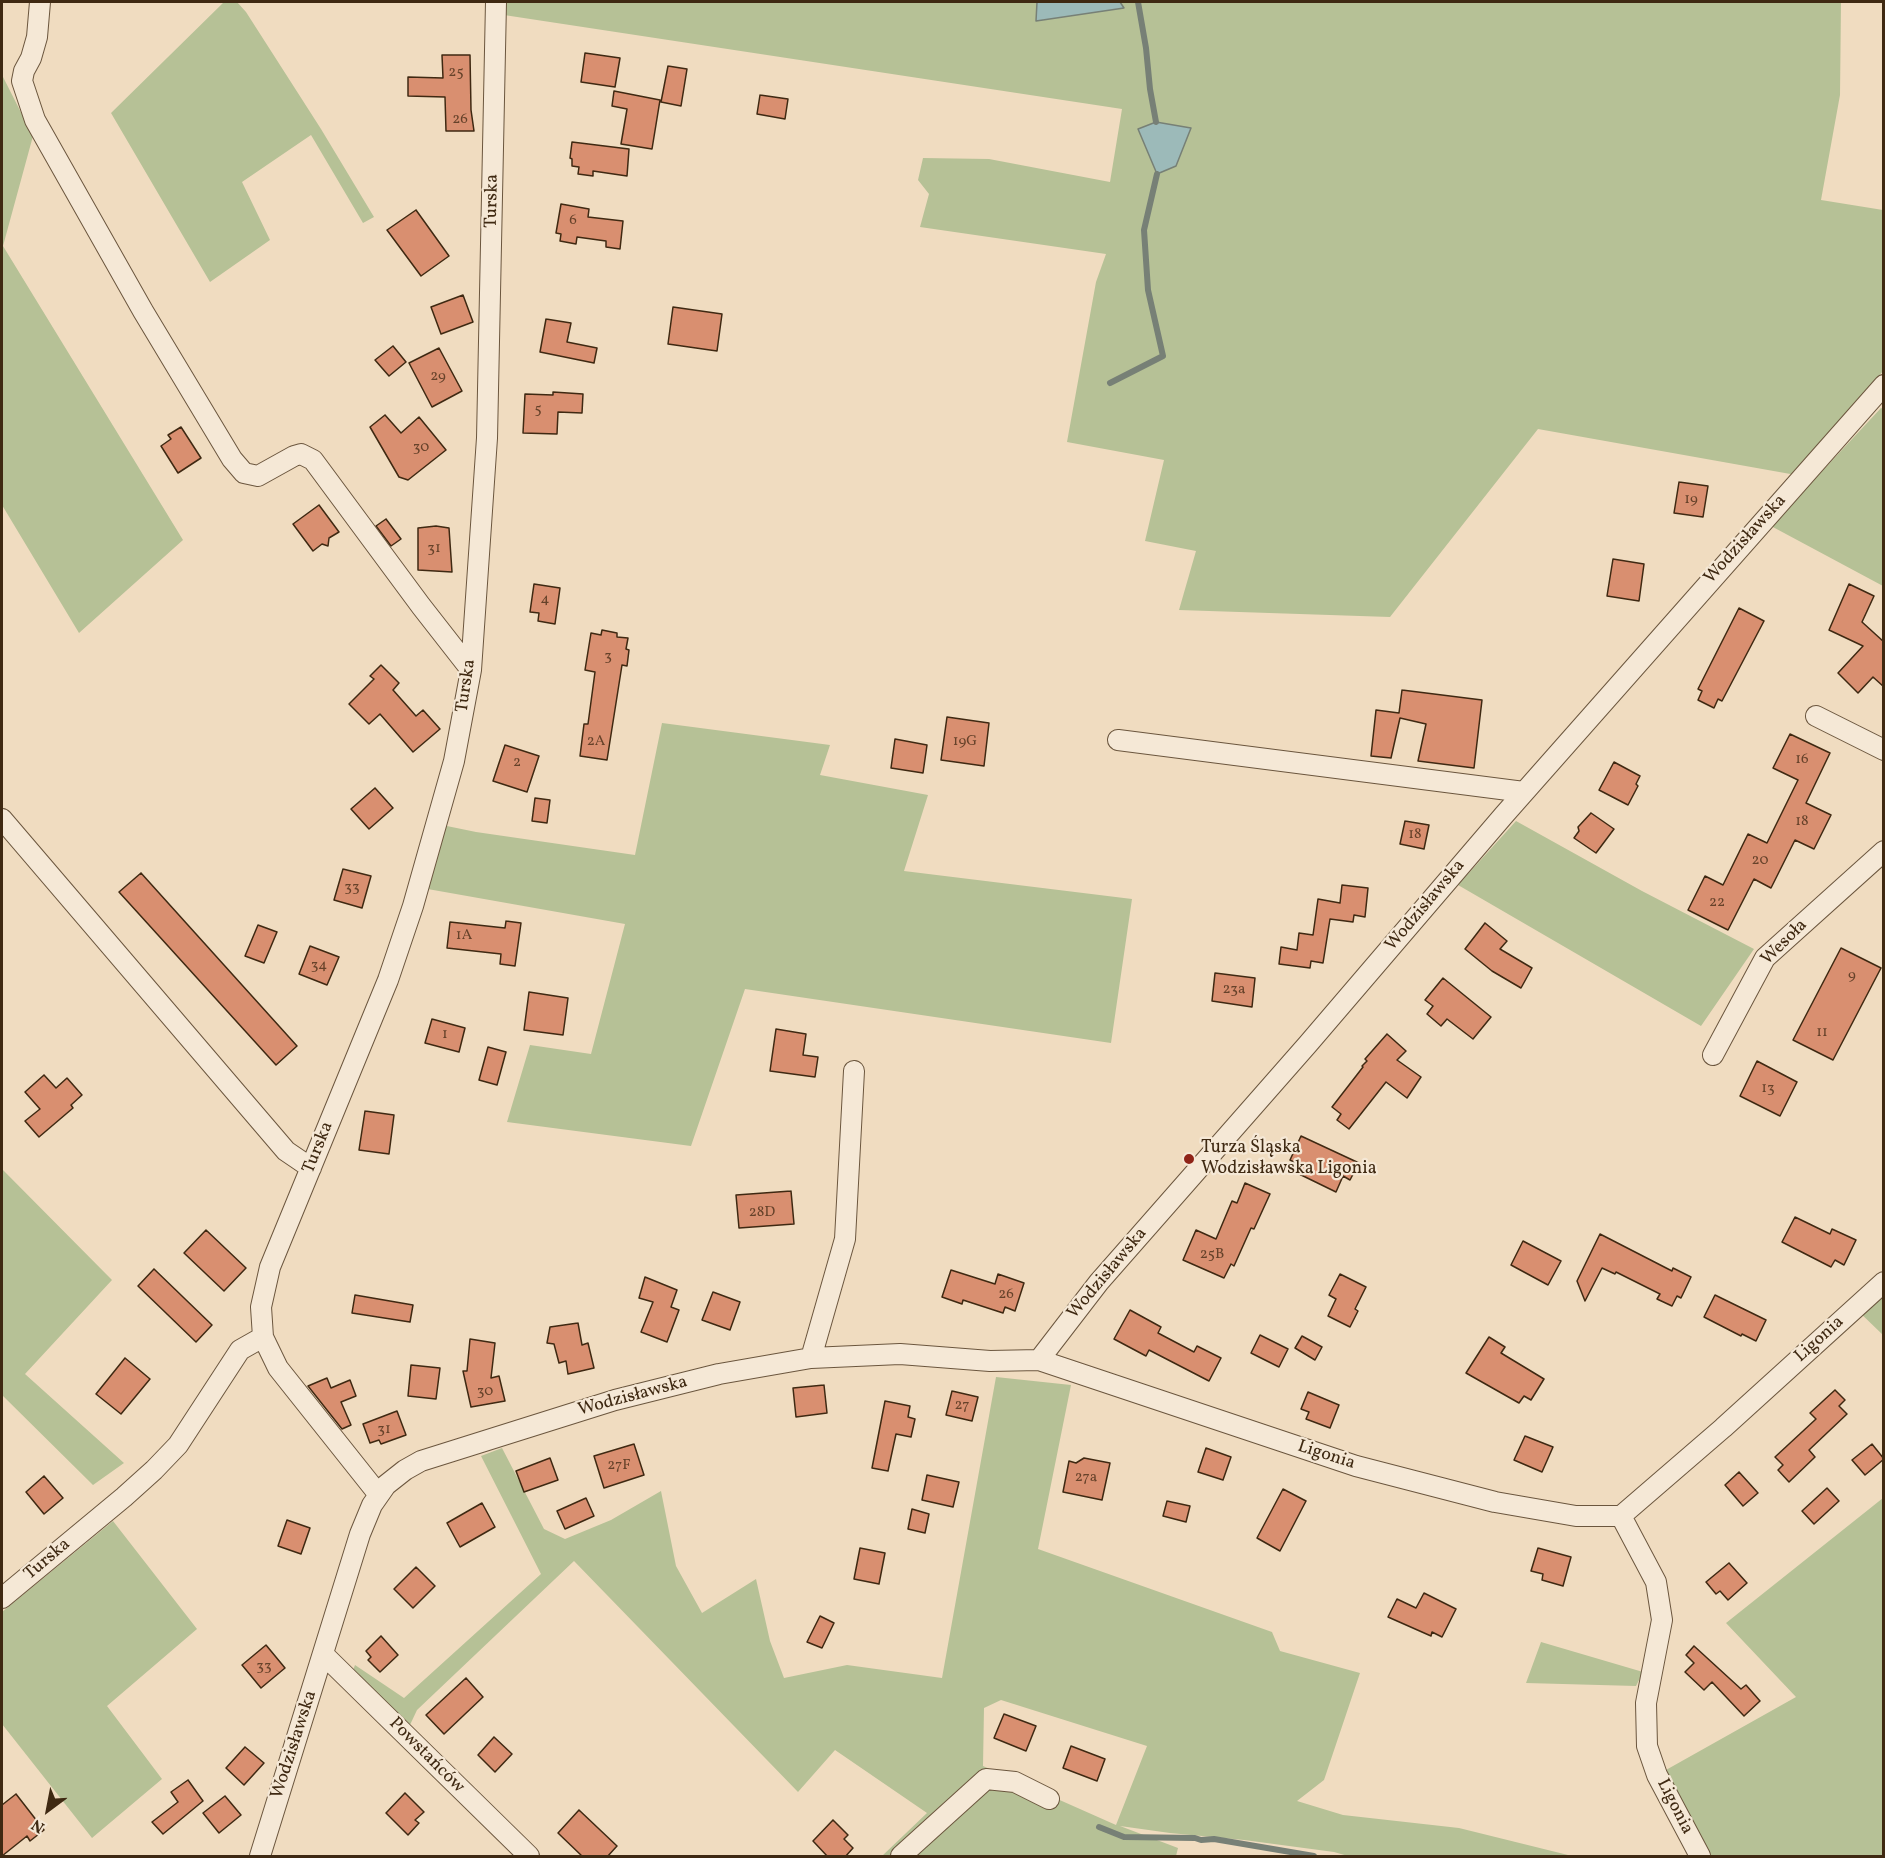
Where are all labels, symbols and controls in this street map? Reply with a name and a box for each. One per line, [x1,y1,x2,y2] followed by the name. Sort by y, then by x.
[448,64,464,82] house number: 25
[452,111,468,129] house number: 26
[482,174,504,228] street label: Turska
[569,212,577,230] house number: 6
[430,368,446,386] house number: 29
[534,401,542,419] house number: 5
[413,439,429,457] house number: 30
[1684,491,1698,509] house number: 19
[1700,491,1792,589] street label: Wodzisławska
[427,540,441,558] house number: 31
[541,591,549,609] house number: 4
[604,648,612,666] house number: 3
[453,658,481,714] street label: Turska
[587,733,605,751] house number: 2A
[953,733,977,751] house number: 19G
[1795,751,1809,769] house number: 16
[513,754,521,772] house number: 2
[1795,813,1809,831] house number: 18
[1408,826,1422,844] house number: 18
[1752,852,1768,870] house number: 20
[1382,856,1470,956] street label: Wodzisławska
[344,879,360,897] house number: 33
[1709,894,1725,912] house number: 22
[1757,915,1813,971] street label: Wesoła
[456,927,472,945] house number: 1A
[311,957,327,975] house number: 34
[1848,967,1856,985] house number: 9
[1223,981,1245,999] house number: 23a
[1816,1024,1828,1042] house number: 11
[442,1026,448,1044] house number: 1
[1761,1080,1775,1098] house number: 13
[299,1119,339,1177] street label: Turska
[1201,1138,1377,1180] place label: Turza Śląska Wodzisławska Ligonia
[1182,1152,1196,1166] marker: Turza Śląska Wodzisławska Ligonia
[749,1204,775,1222] house number: 28D
[1064,1224,1152,1324] street label: Wodzisławska
[1200,1246,1224,1264] house number: 25B
[998,1286,1014,1304] house number: 26
[1791,1312,1849,1368] street label: Ligonia
[576,1372,690,1422] street label: Wodzisławska
[477,1383,493,1401] house number: 30
[955,1397,969,1415] house number: 27
[377,1421,391,1439] house number: 31
[1294,1437,1358,1475] street label: Ligonia
[607,1457,631,1475] house number: 27F
[1075,1469,1097,1487] house number: 27a
[20,1534,76,1586] street label: Turska
[256,1658,272,1676] house number: 33
[267,1688,323,1802] street label: Wodzisławska
[384,1714,468,1798] street label: Powstańców
[1651,1776,1697,1838] street label: Ligonia
[18,1780,78,1840] north arrow
[28,1813,49,1838] text: N

